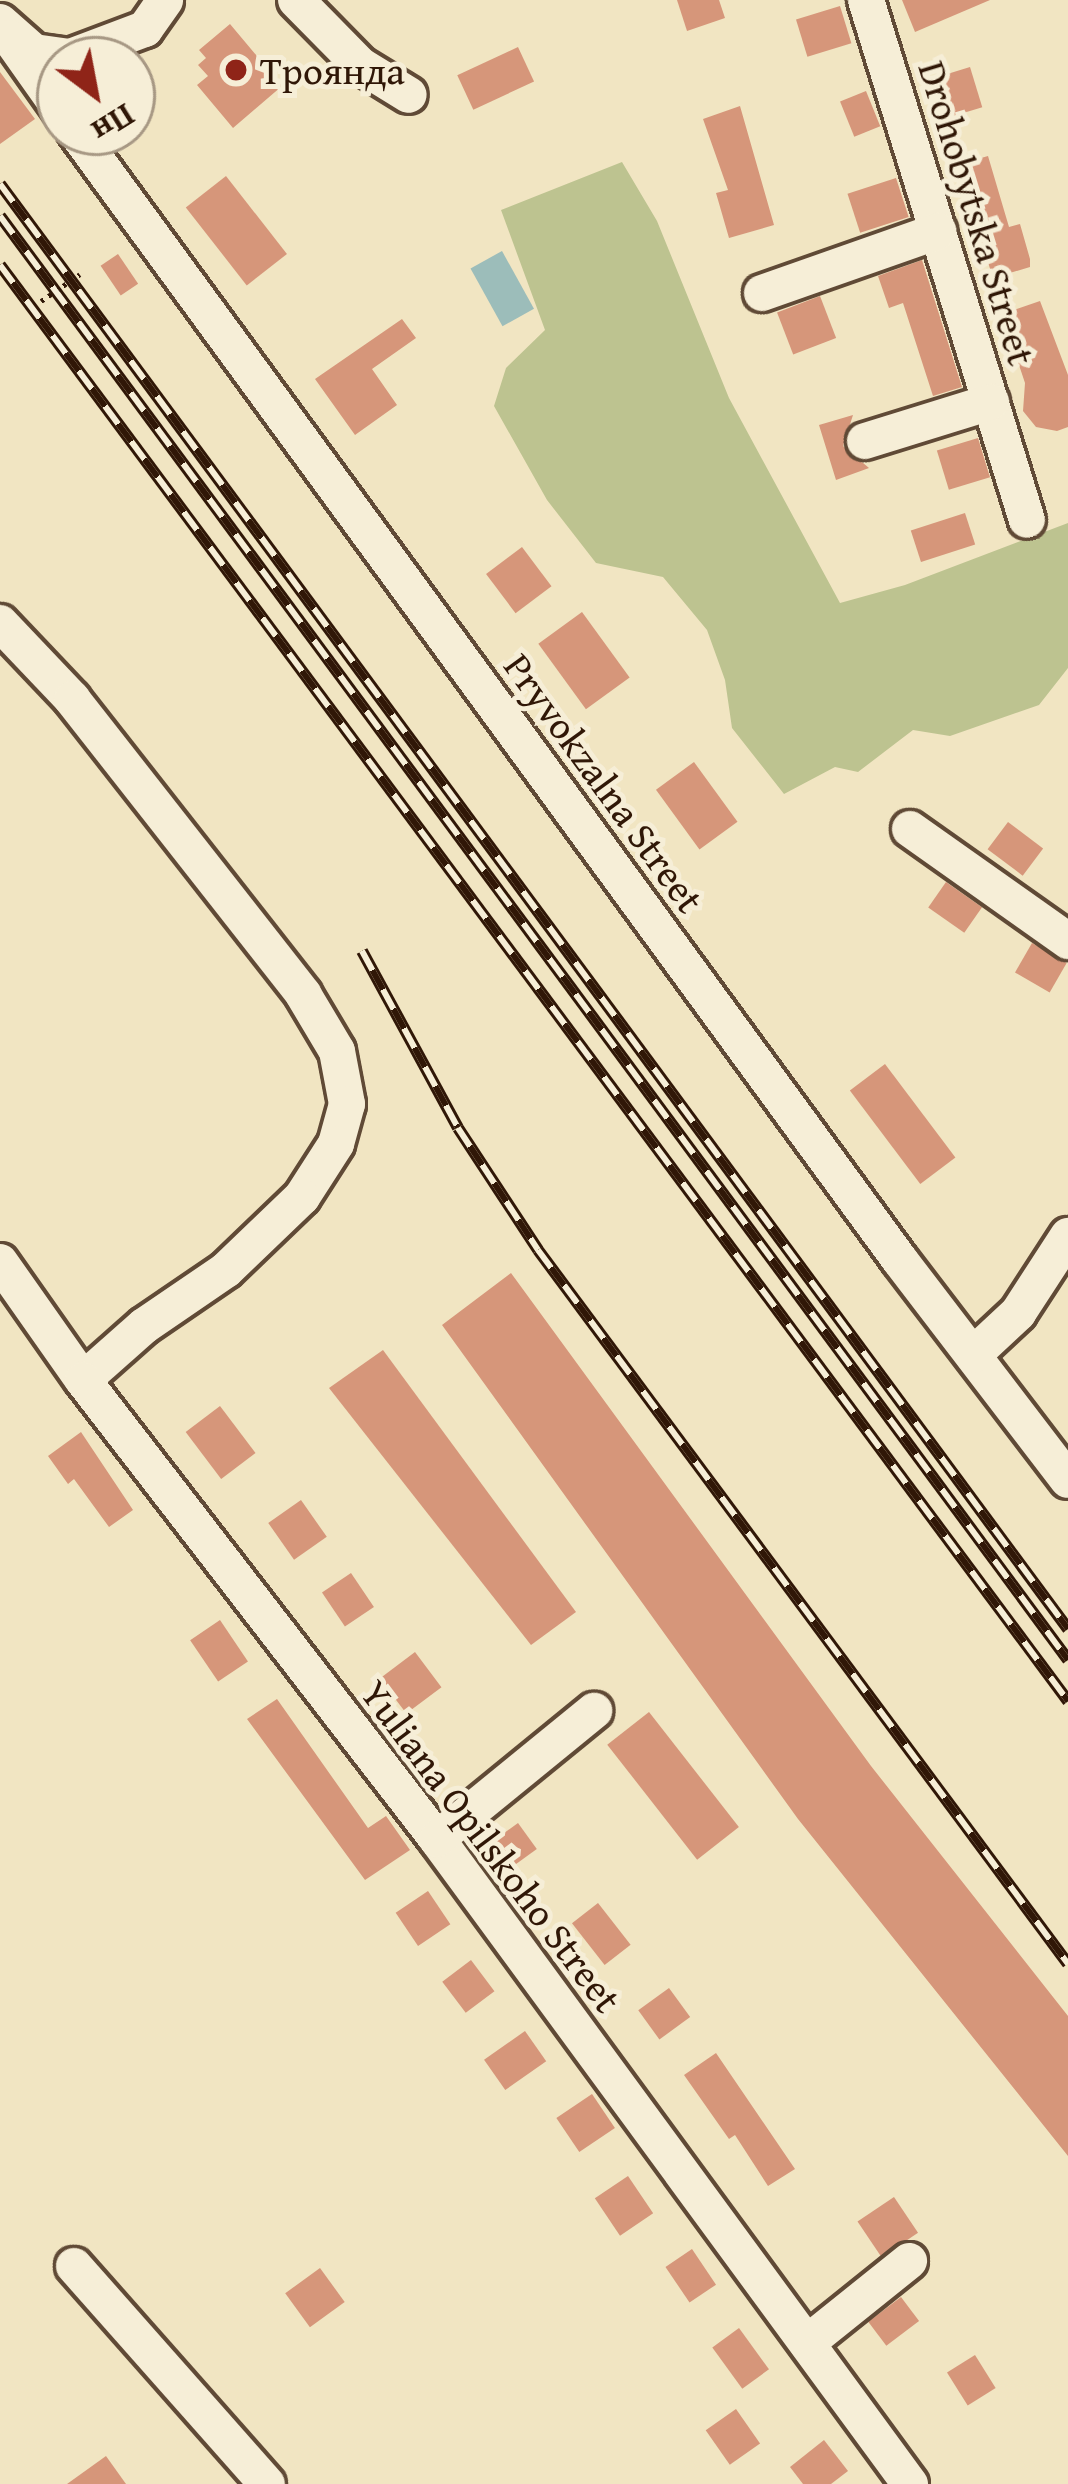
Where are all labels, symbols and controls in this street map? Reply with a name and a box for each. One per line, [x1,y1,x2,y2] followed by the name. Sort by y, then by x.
[36,36,156,156] north arrow
[260,47,405,93] place label: Троянда
[909,55,1045,371] street label: Drohobytska Street
[223,57,249,83] marker: Троянда
[83,92,144,156] text: Пн
[494,644,714,922] street label: Pryvokzalna Street
[351,1671,631,2021] street label: Yuliana Opilskoho Street

